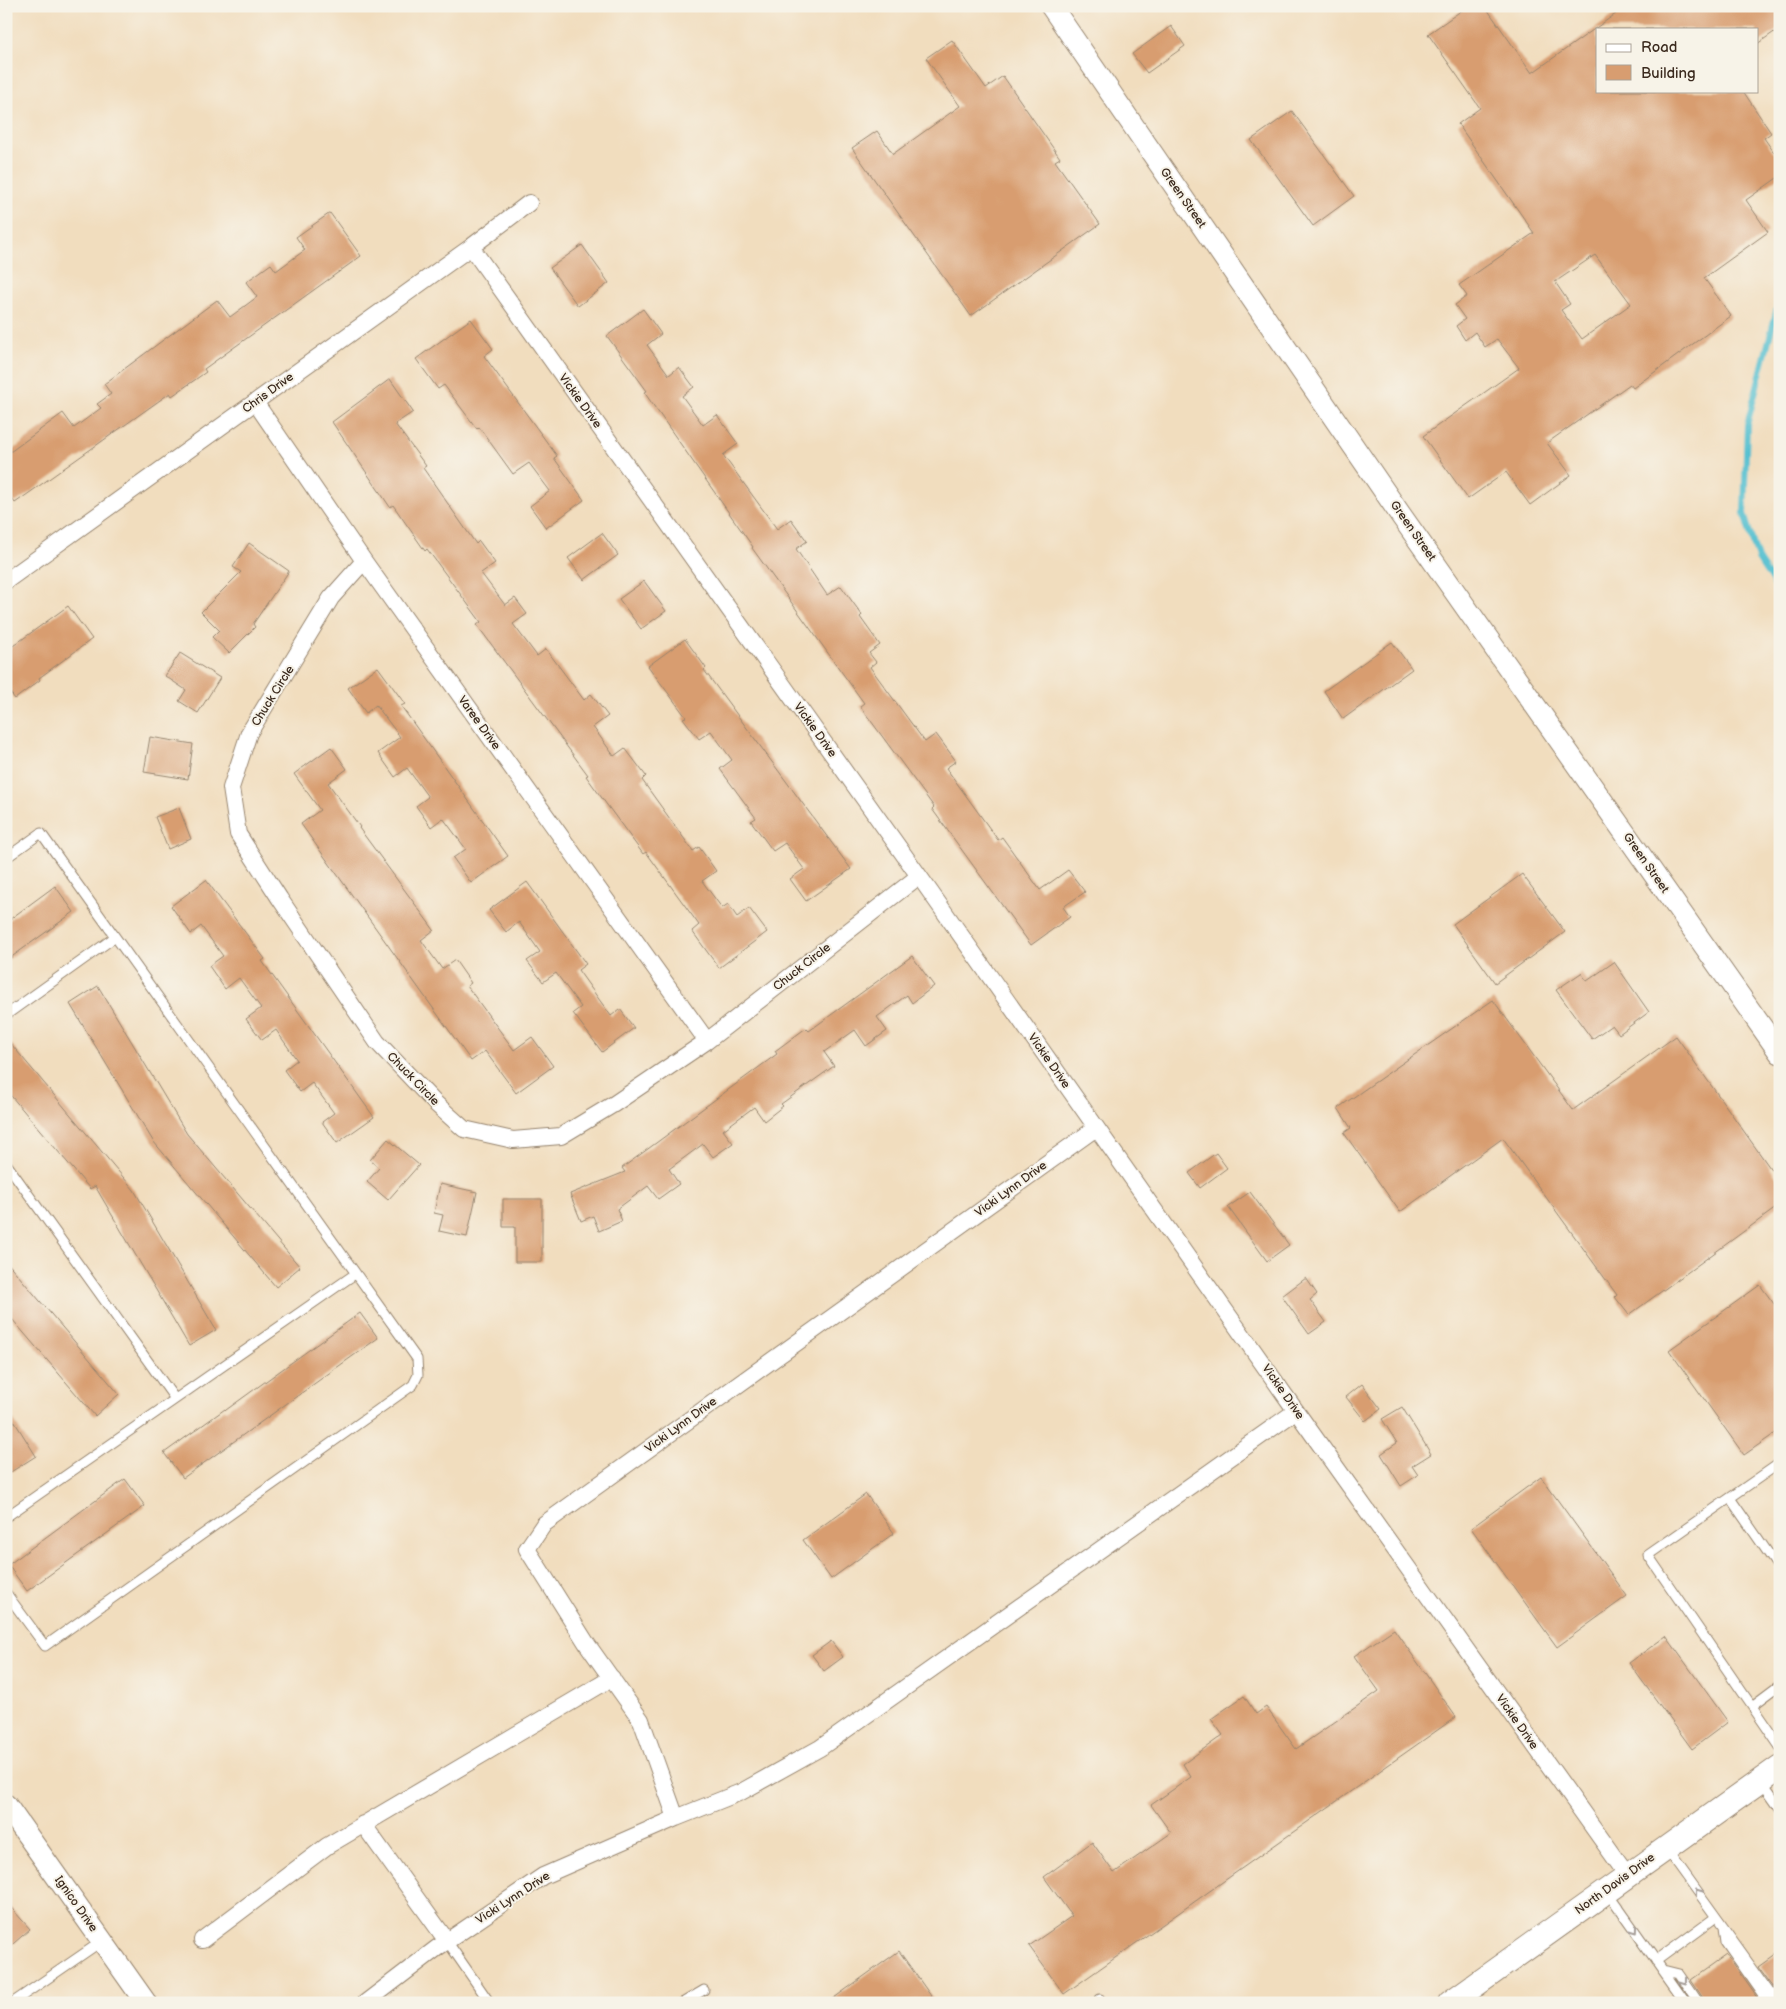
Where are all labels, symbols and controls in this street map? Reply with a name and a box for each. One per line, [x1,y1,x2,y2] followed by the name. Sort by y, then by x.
[1596,28,1758,92] legend
[1641,38,1677,57] text: Road
[1641,64,1696,83] text: Building
[1157,165,1209,231] street label: Green Street
[239,369,297,417] street label: Chris Drive
[555,371,605,431] street label: Vickie Drive
[1387,498,1439,564] street label: Green Street
[248,663,298,729] street label: Chuck Circle
[454,693,504,753] street label: Varee Drive
[790,700,840,760] street label: Vickie Drive
[1620,830,1672,896] street label: Green Street
[770,940,834,994] street label: Chuck Circle
[1025,1031,1073,1091] street label: Vickie Drive
[384,1049,442,1109] street label: Chuck Circle
[972,1158,1050,1220] street label: Vicki Lynn Drive
[1259,1362,1307,1422] street label: Vickie Drive
[642,1394,720,1456] street label: Vicki Lynn Drive
[1493,1692,1541,1752] street label: Vickie Drive
[1572,1850,1658,1918] street label: North Davis Drive
[473,1868,553,1928] street label: Vicki Lynn Drive
[51,1873,101,1935] street label: Ignico Drive
[1695,1888,1704,1898] one-way arrow
[1628,1924,1637,1934] one-way arrow
[1678,1976,1687,1986] one-way arrow

